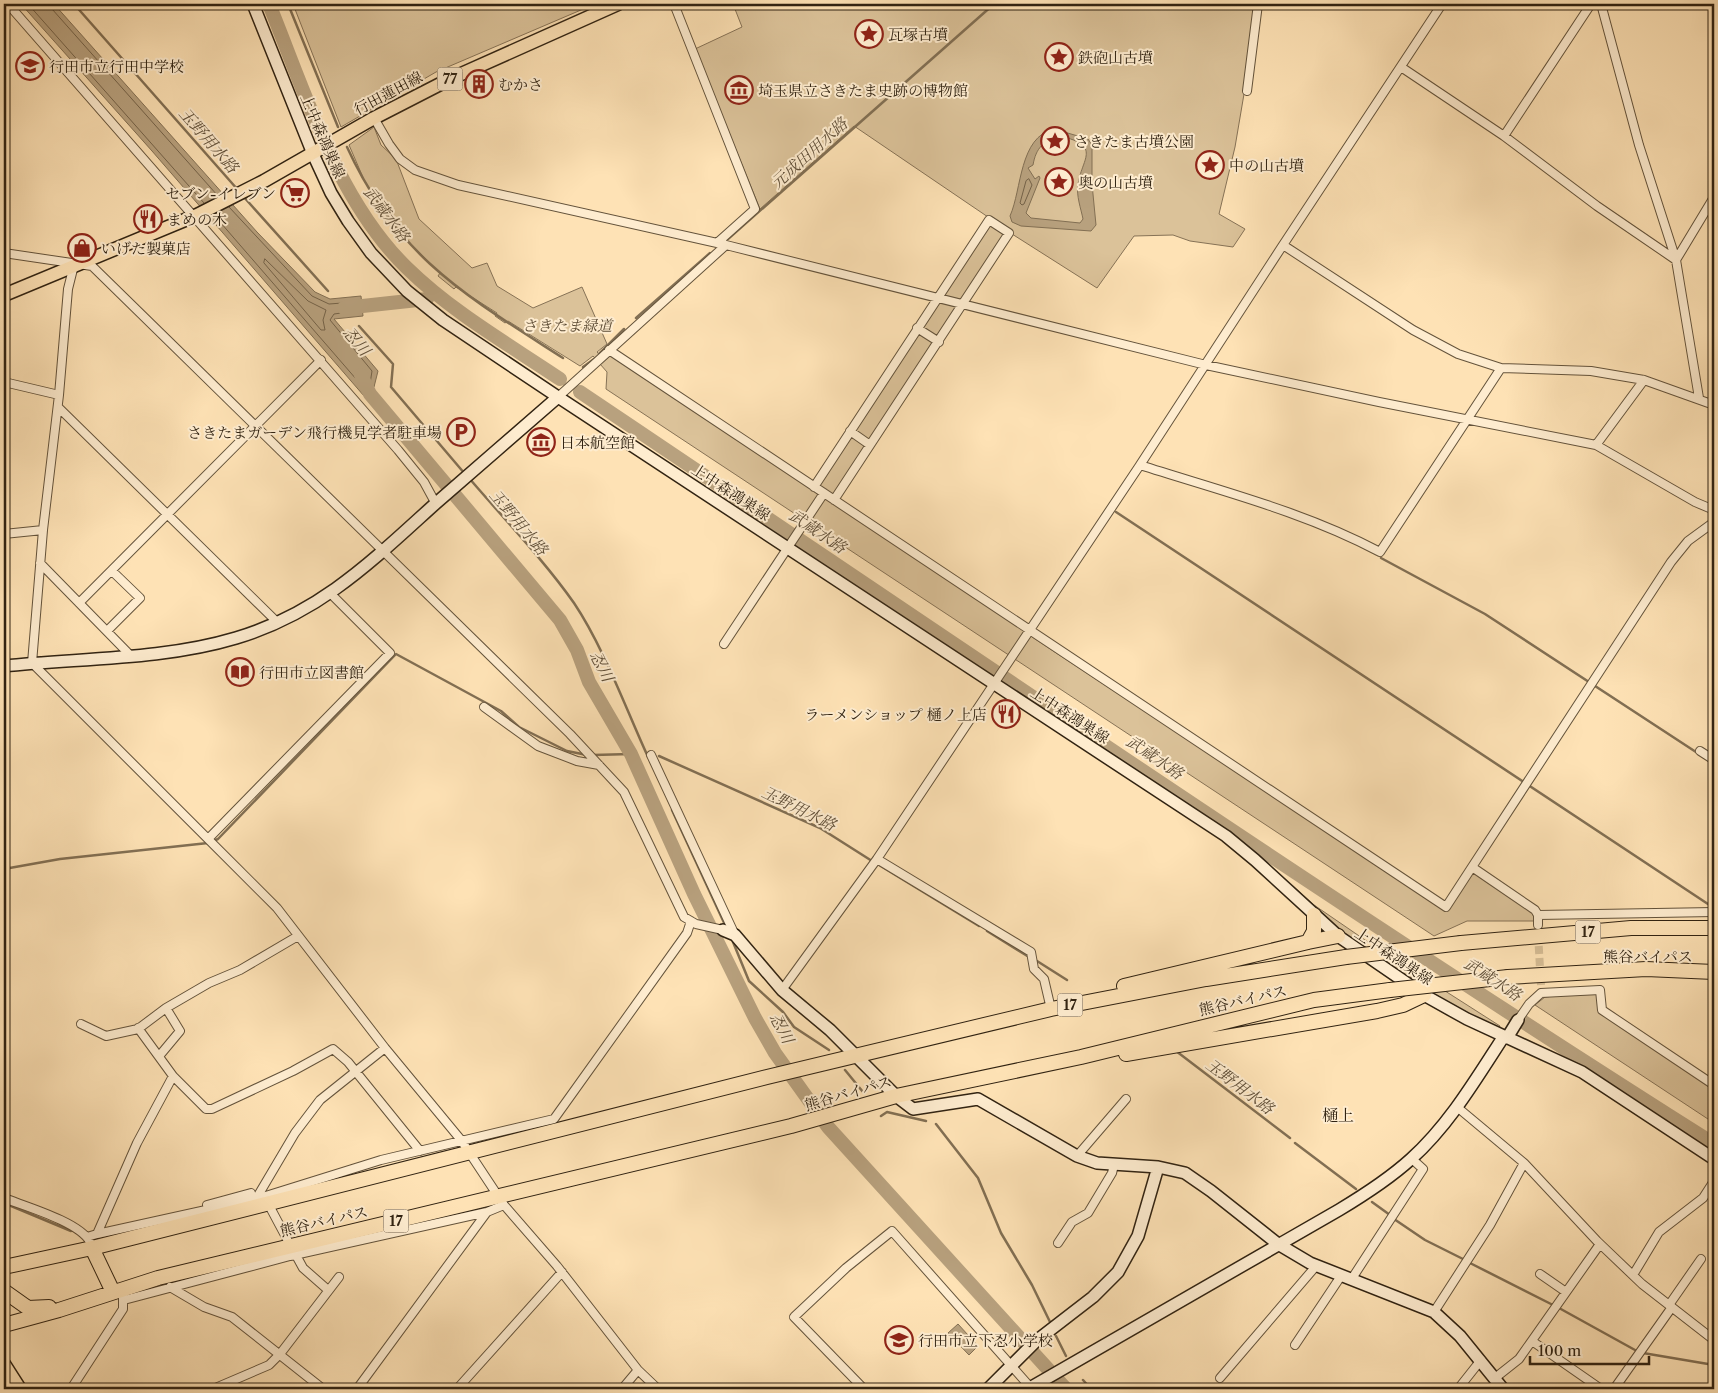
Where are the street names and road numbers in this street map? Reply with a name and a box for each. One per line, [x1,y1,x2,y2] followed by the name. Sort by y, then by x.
[350,67,426,119] street label: 行田蓮田線
[438,68,462,90] road number: 77
[297,91,349,181] street label: 上中森鴻巣線
[688,460,774,524] street label: 上中森鴻巣線
[1027,683,1113,747] street label: 上中森鴻巣線
[1576,920,1600,944] road number: 17
[1351,923,1437,989] street label: 上中森鴻巣線
[1603,947,1693,966] street label: 熊谷バイパス
[1197,981,1289,1019] street label: 熊谷バイパス
[1058,994,1082,1016] road number: 17
[802,1072,894,1114] street label: 熊谷バイパス
[278,1202,370,1240] street label: 熊谷バイパス
[384,1210,408,1232] road number: 17

